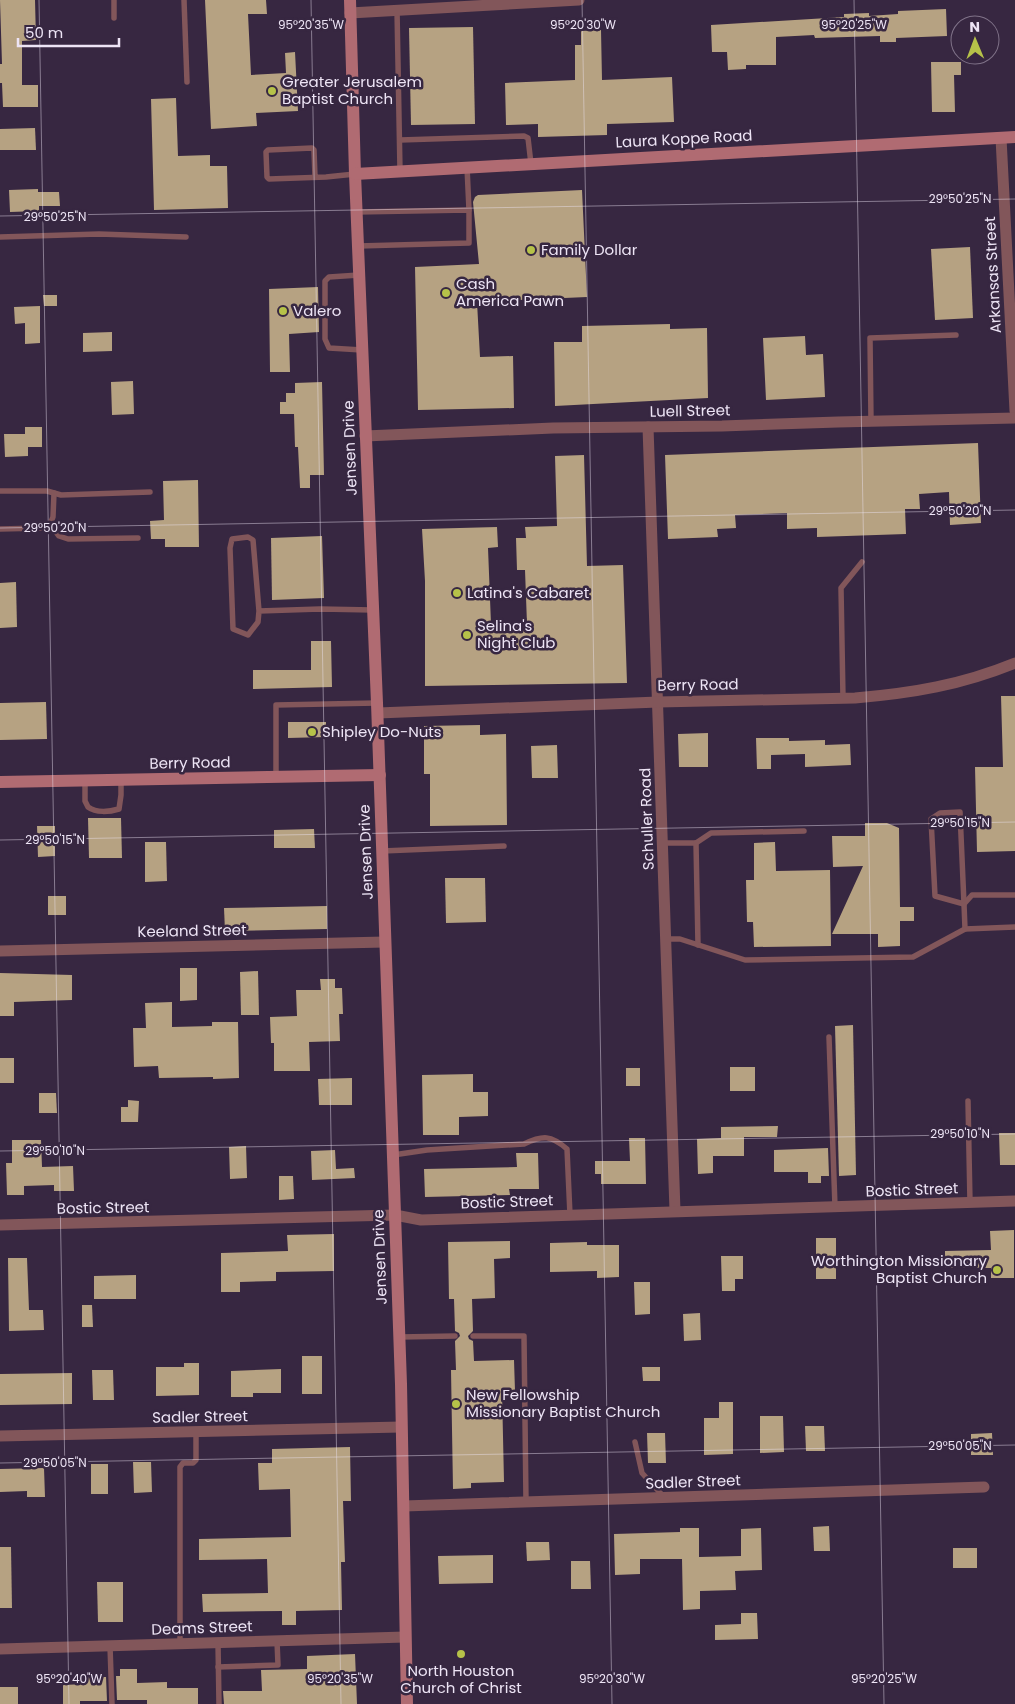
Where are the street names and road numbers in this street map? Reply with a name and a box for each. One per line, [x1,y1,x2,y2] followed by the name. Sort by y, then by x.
[615,124,753,153] street label: Laura Koppe Road
[979,216,1006,334] street label: Arkansas Street
[649,399,731,422] street label: Luell Street
[337,400,362,496] street label: Jensen Drive
[657,673,739,696] street label: Berry Road
[149,751,231,774] street label: Berry Road
[634,767,659,871] street label: Schuller Road
[353,804,378,900] street label: Jensen Drive
[137,919,247,942] street label: Keeland Street
[865,1177,959,1202] street label: Bostic Street
[460,1189,554,1214] street label: Bostic Street
[56,1196,150,1219] street label: Bostic Street
[367,1209,392,1305] street label: Jensen Drive
[152,1405,248,1428] street label: Sadler Street
[645,1469,741,1494] street label: Sadler Street
[151,1615,253,1640] street label: Deams Street

